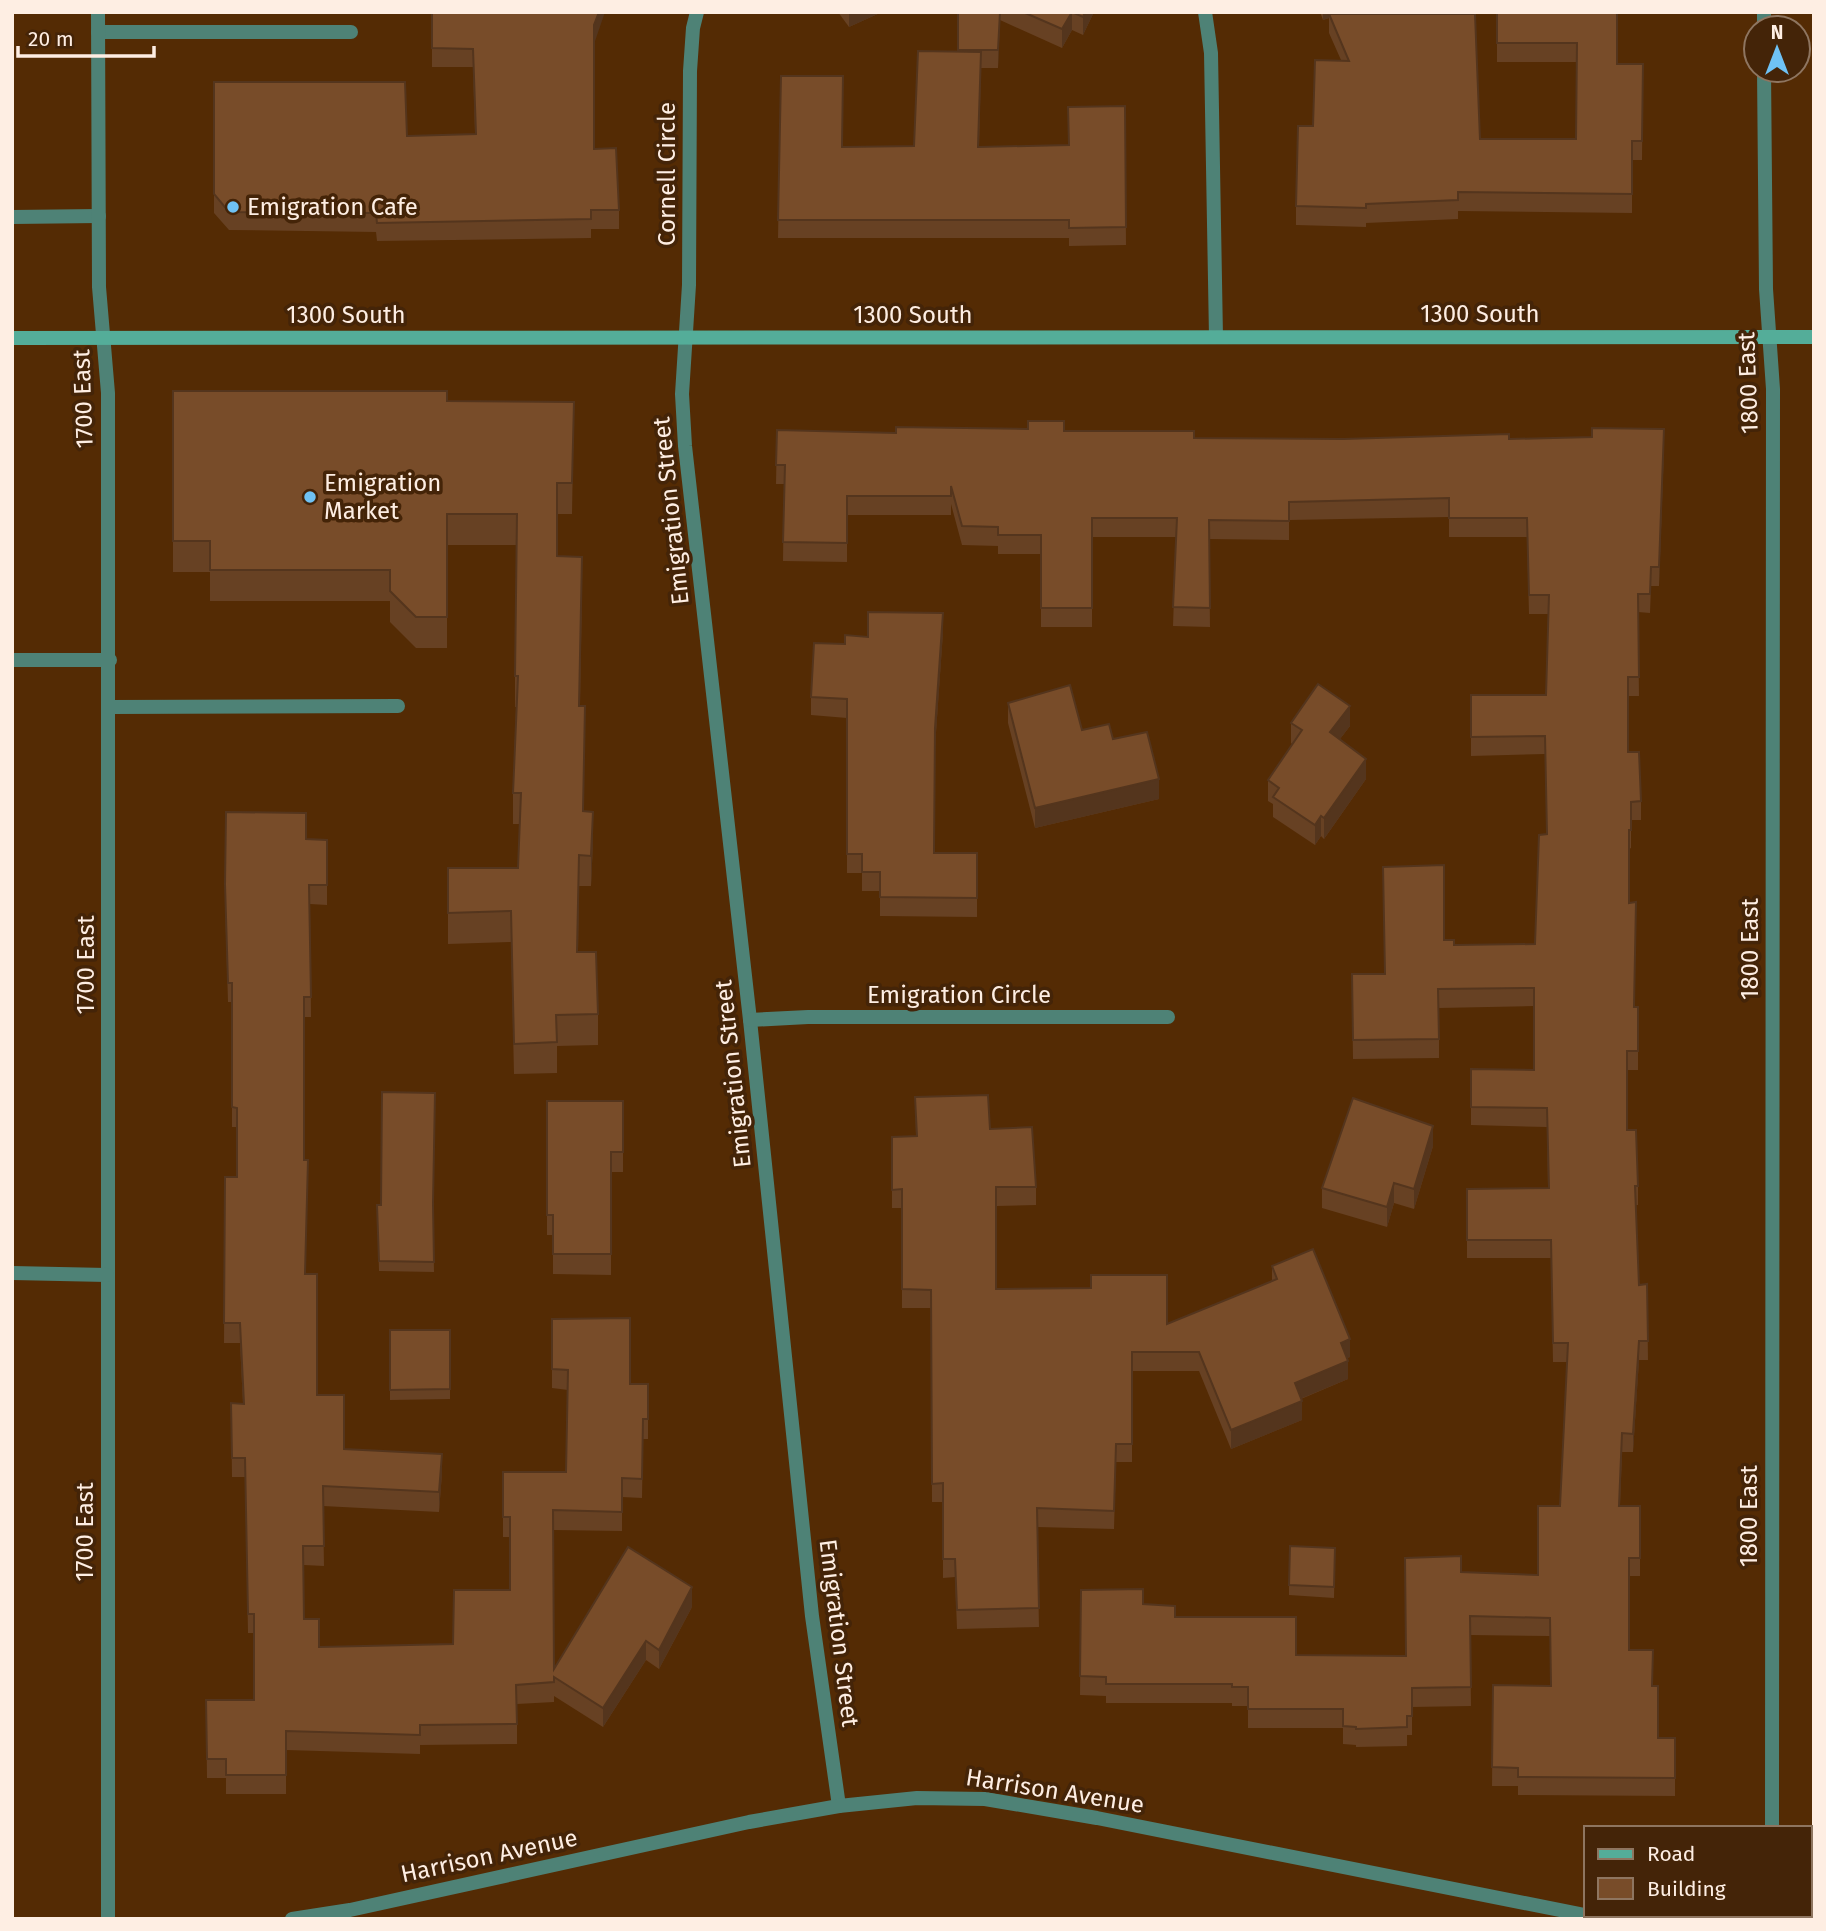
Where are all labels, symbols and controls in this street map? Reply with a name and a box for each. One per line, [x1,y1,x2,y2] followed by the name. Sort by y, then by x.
[18,14,154,58] scale bar
[1742,14,1812,84] north arrow
[1771,21,1783,44] text: N
[28,26,74,52] text: 20 m
[653,102,681,246] street label: Cornell Circle
[247,193,418,221] place label: Emigration Cafe
[225,199,241,215] marker: Emigration Cafe
[1420,300,1540,328] street label: 1300 South
[286,301,406,329] street label: 1300 South
[853,301,973,329] street label: 1300 South
[1732,331,1764,434] street label: 1800 East
[67,349,99,449] street label: 1700 East
[647,415,695,606] street label: Emigration Street
[324,469,441,525] place label: Emigration Market
[302,489,318,505] marker: Emigration Market
[1736,898,1764,1000] street label: 1800 East
[72,915,100,1015] street label: 1700 East
[709,978,757,1169] street label: Emigration Street
[867,981,1051,1009] street label: Emigration Circle
[1735,1465,1763,1567] street label: 1800 East
[71,1482,99,1582] street label: 1700 East
[814,1538,864,1729] street label: Emigration Street
[964,1763,1146,1819] street label: Harrison Avenue
[398,1824,580,1888] street label: Harrison Avenue
[1584,1826,1812,1917] legend
[1647,1841,1695,1867] text: Road
[1647,1876,1726,1902] text: Building

